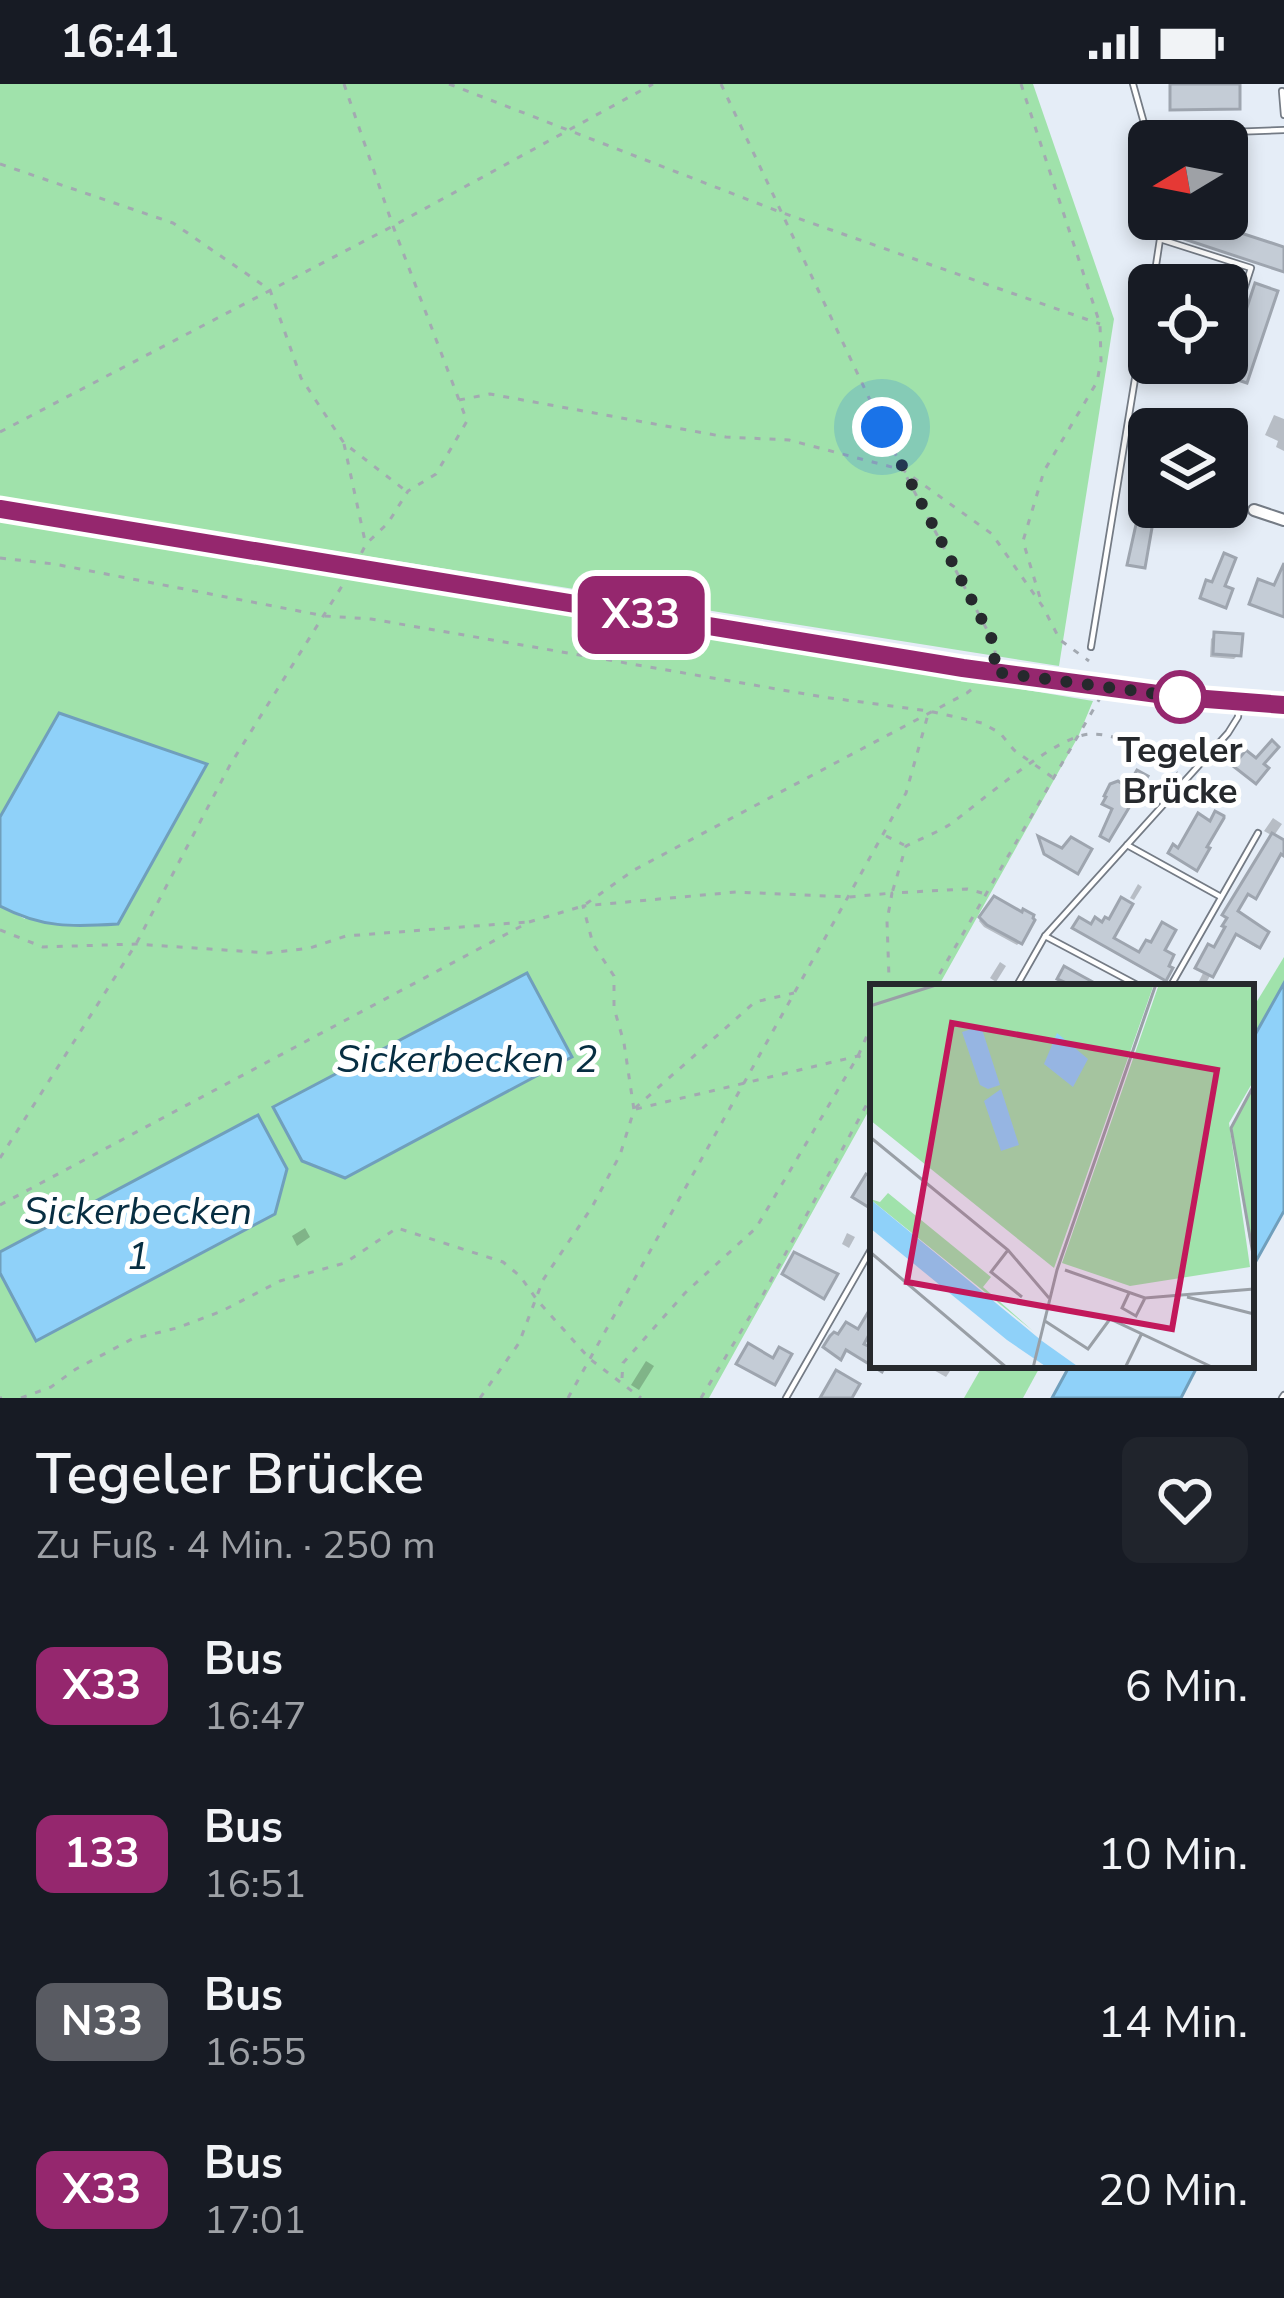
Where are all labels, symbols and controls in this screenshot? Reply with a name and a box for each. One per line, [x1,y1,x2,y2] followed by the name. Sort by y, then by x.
[60,12,179,73] text: 16:41
[1128,120,1248,240] north arrow
[1128,120,1248,528] map controls
[1128,264,1248,384] button: locate
[852,397,912,457] your location
[1128,408,1248,528] button: layers
[572,576,710,654] line badge: X33
[602,586,680,643] text: X33
[1155,672,1205,722] marker: Tegeler Brücke
[1117,726,1243,816] place label: Tegeler Brücke
[870,984,1254,1368] inset map
[336,1033,598,1086] water label: Sickerbecken 2
[24,1185,252,1283] water label: Sickerbecken 1
[36,1435,424,1513] text: Tegeler Brücke
[1122,1437,1248,1563] button: heart
[36,1519,436,1572] text: Zu Fuß · 4 Min. · 250 m
[204,1629,283,1690] text: Bus
[1125,1656,1248,1717] text: 6 Min.
[63,1657,141,1714] text: X33
[204,1690,307,1743] text: 16:47
[204,1797,283,1858] text: Bus
[1098,1824,1248,1885] text: 10 Min.
[64,1825,140,1882] text: 133
[204,1858,307,1911] text: 16:51
[204,1965,283,2026] text: Bus
[1098,1992,1248,2053] text: 14 Min.
[61,1993,143,2050] text: N33
[204,2026,307,2079] text: 16:55
[204,2133,283,2194] text: Bus
[1098,2160,1248,2221] text: 20 Min.
[63,2161,141,2218] text: X33
[204,2194,307,2247] text: 17:01

